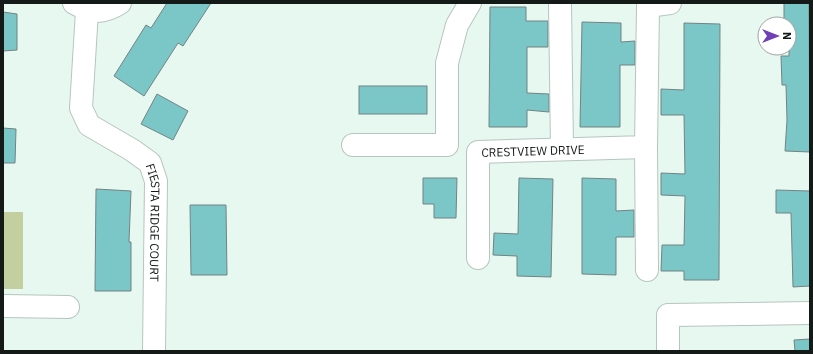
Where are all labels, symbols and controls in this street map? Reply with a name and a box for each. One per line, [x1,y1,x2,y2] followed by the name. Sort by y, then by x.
[757,16,797,56] north arrow
[780,32,794,40] text: N
[481,141,585,159] street label: CRESTVIEW DRIVE
[143,161,163,282] street label: FIESTA RIDGE COURT

